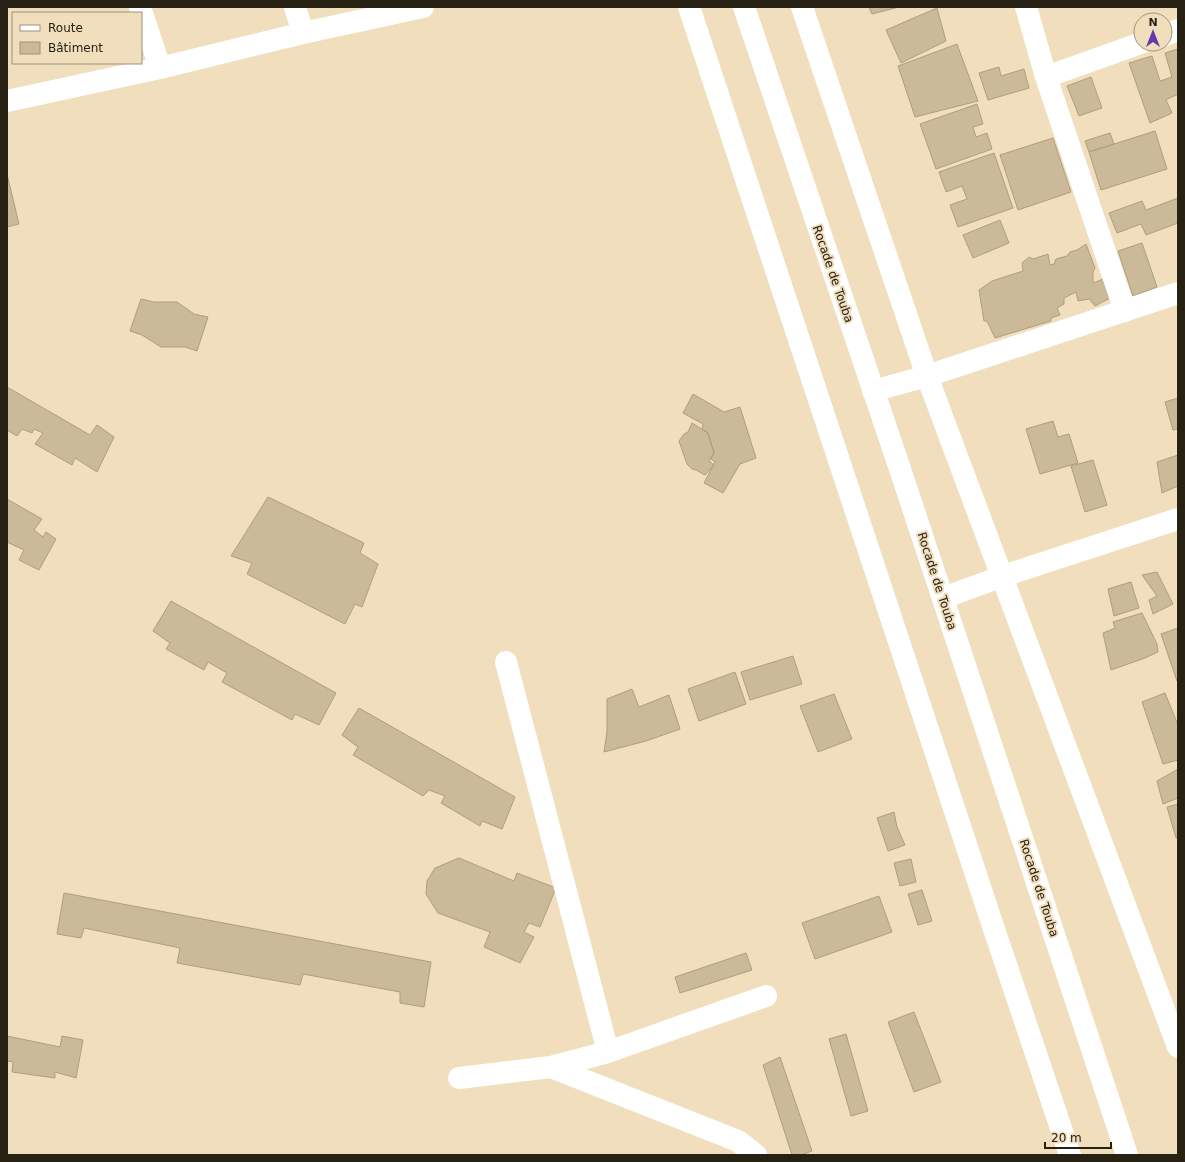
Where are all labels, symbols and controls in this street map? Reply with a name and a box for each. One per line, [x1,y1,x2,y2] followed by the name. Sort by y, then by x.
[12,12,142,64] legend
[1133,12,1173,52] north arrow
[1148,16,1158,29] text: N
[48,21,83,35] text: Route
[48,41,103,55] text: Bâtiment
[810,224,856,324] street label: Rocade de Touba
[915,530,959,632] street label: Rocade de Touba
[1017,837,1061,939] street label: Rocade de Touba
[1045,1124,1111,1150] scale bar
[1051,1131,1082,1145] text: 20 m

